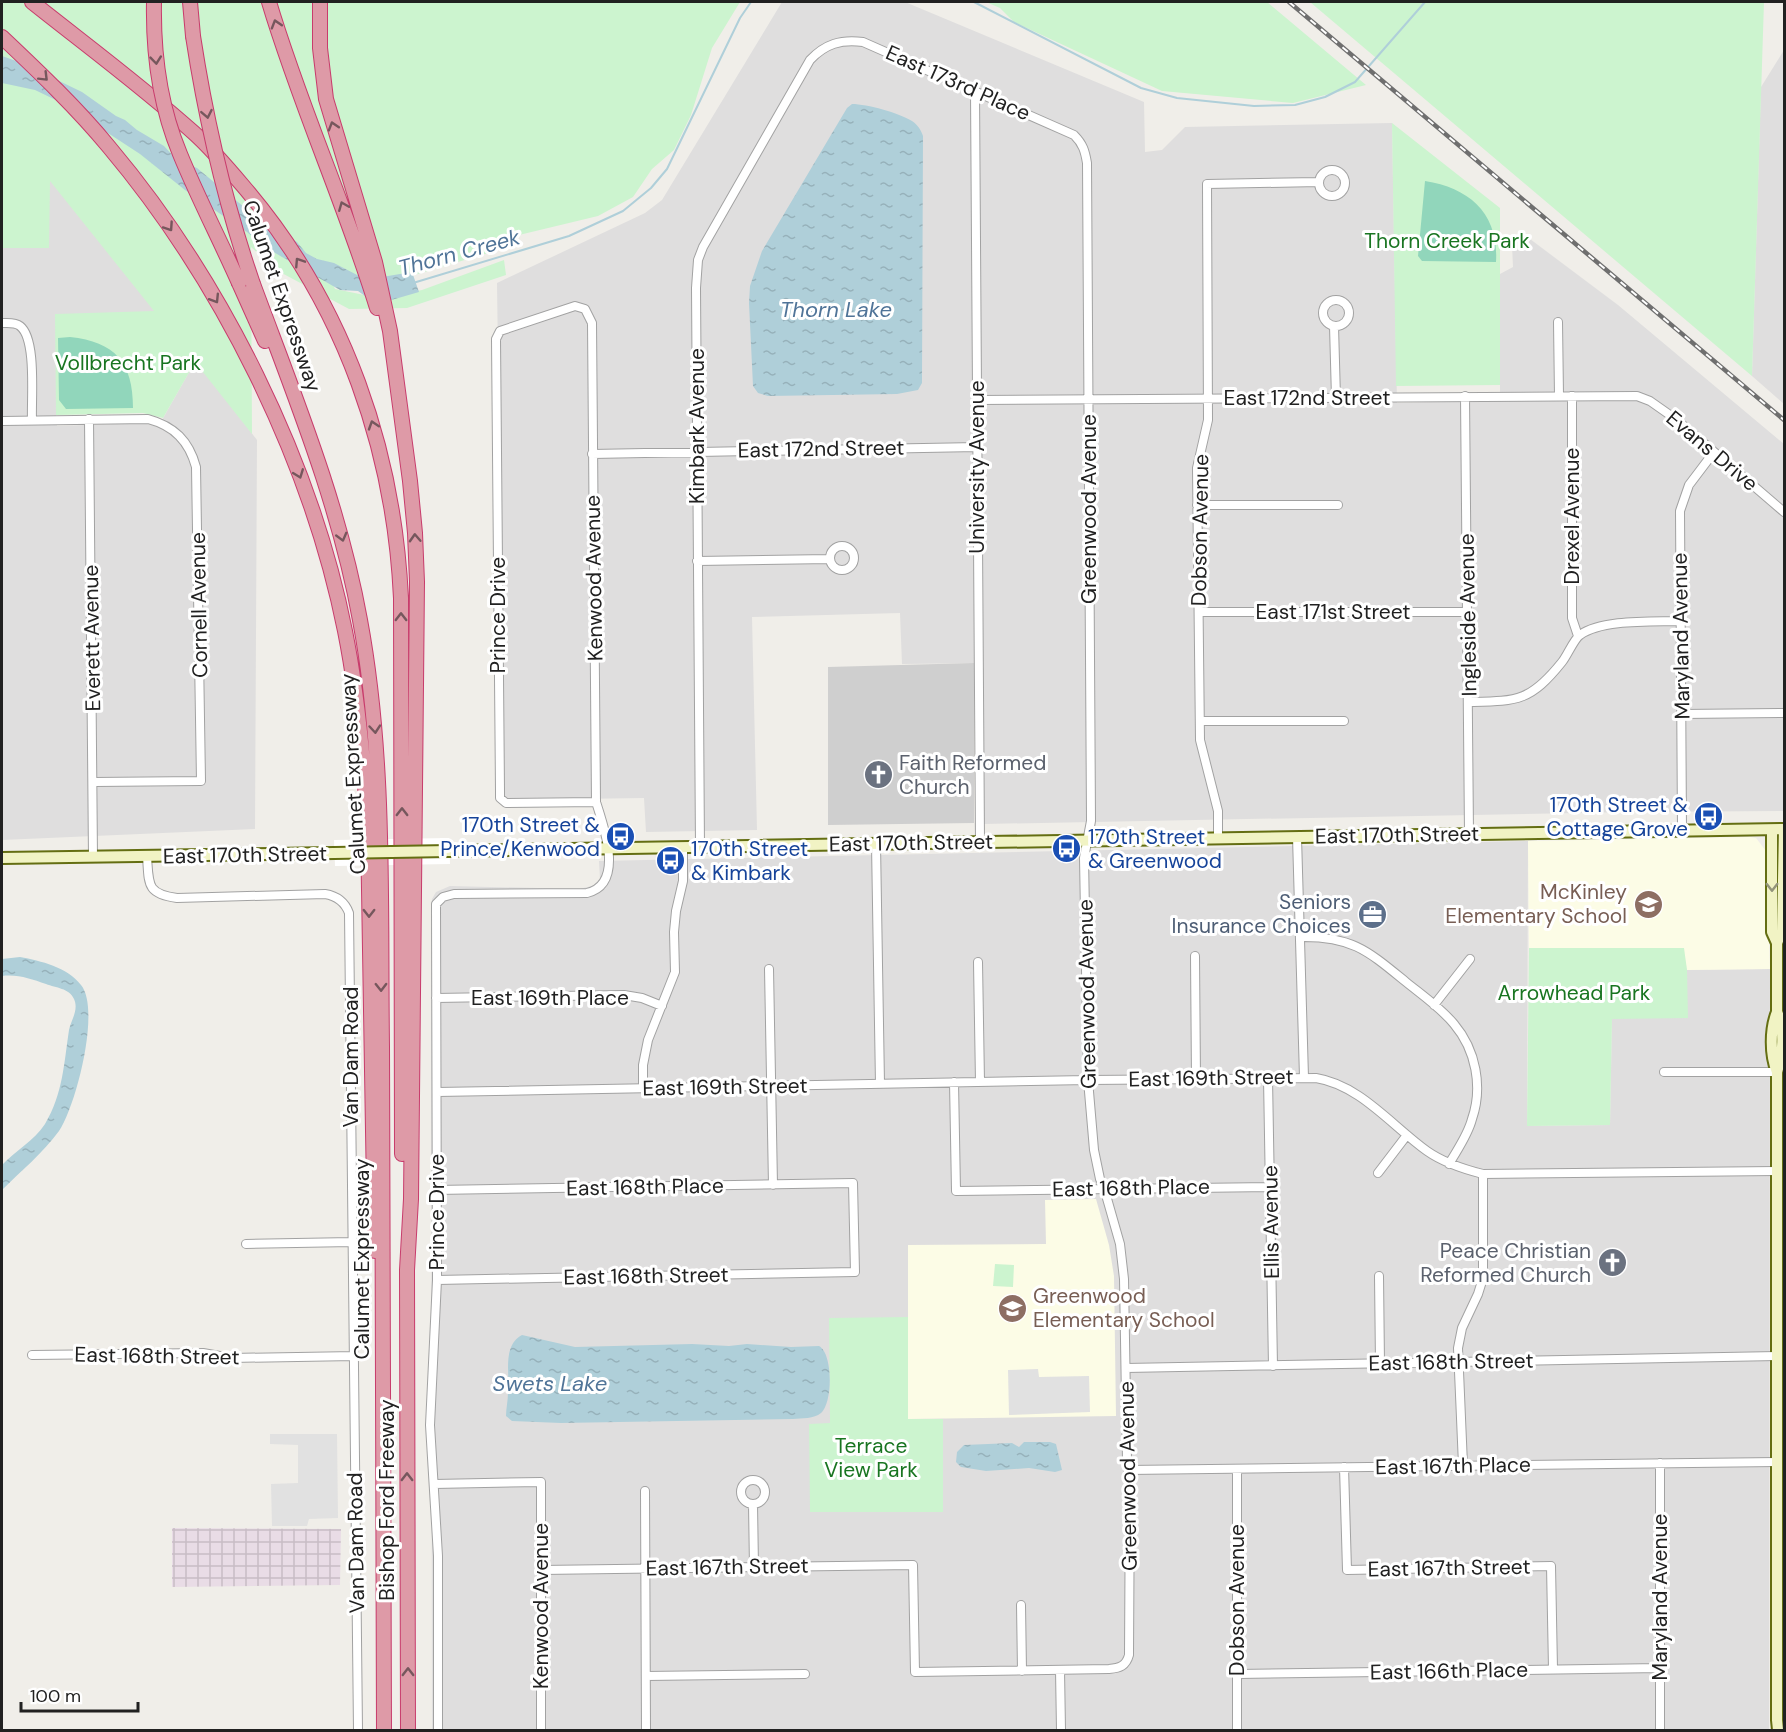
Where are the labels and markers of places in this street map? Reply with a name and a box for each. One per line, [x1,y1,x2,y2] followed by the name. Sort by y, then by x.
[899,749,1046,801] place label: Faith Reformed Church
[862,759,894,791] church icon: Faith Reformed Church
[1547,791,1688,843] place label: 170th Street & Cottage Grove
[1693,801,1725,833] bus stop icon: 170th Street & Cottage Grove
[440,811,600,863] place label: 170th Street & Prince/Kenwood
[605,821,637,853] bus stop icon: 170th Street & Prince/Kenwood
[1088,823,1222,875] place label: 170th Street & Greenwood
[1051,833,1083,865] bus stop icon: 170th Street & Greenwood
[691,835,808,887] place label: 170th Street & Kimbark
[654,845,686,877] bus stop icon: 170th Street & Kimbark
[1445,878,1627,930] place label: McKinley Elementary School
[1172,888,1351,940] place label: Seniors Insurance Choices
[1632,888,1664,920] school or university icon: McKinley Elementary School
[1356,898,1388,930] office icon: Seniors Insurance Choices
[1420,1237,1591,1289] place label: Peace Christian Reformed Church
[1596,1247,1628,1279] church icon: Peace Christian Reformed Church
[1033,1282,1215,1334] place label: Greenwood Elementary School
[996,1292,1028,1324] school or university icon: Greenwood Elementary School

